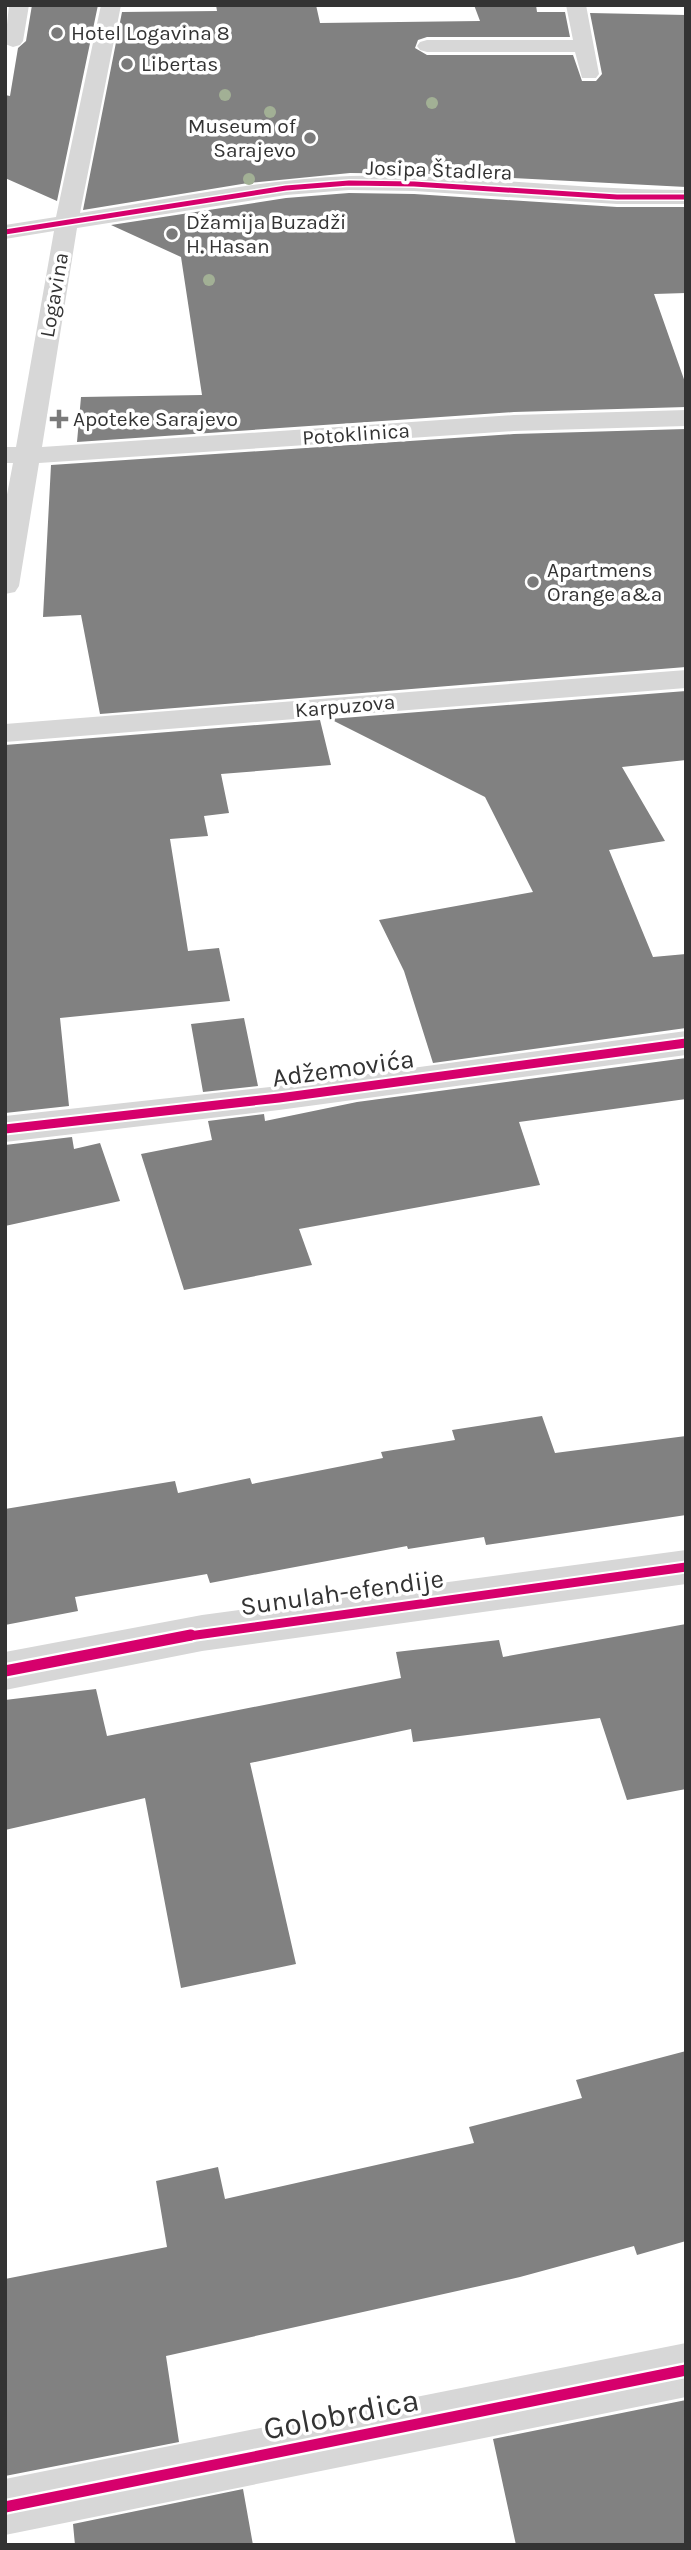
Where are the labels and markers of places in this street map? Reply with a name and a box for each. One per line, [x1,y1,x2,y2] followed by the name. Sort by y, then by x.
[71,21,230,45] place label: Hotel Logavina 8
[49,25,65,41] marker: Hotel Logavina 8
[141,52,218,76] place label: Libertas
[119,56,135,72] marker: Libertas
[188,114,297,162] place label: Museum of Sarajevo
[302,130,318,146] marker: Museum of Sarajevo
[186,210,346,258] place label: Džamija Buzadži H. Hasan
[164,226,180,242] marker: Džamija Buzadži H. Hasan
[73,407,238,431] place label: Apoteke Sarajevo
[51,411,67,427] marker: Apoteke Sarajevo
[547,558,662,606] place label: Apartmens Orange a&a
[525,574,541,590] marker: Apartmens Orange a&a

